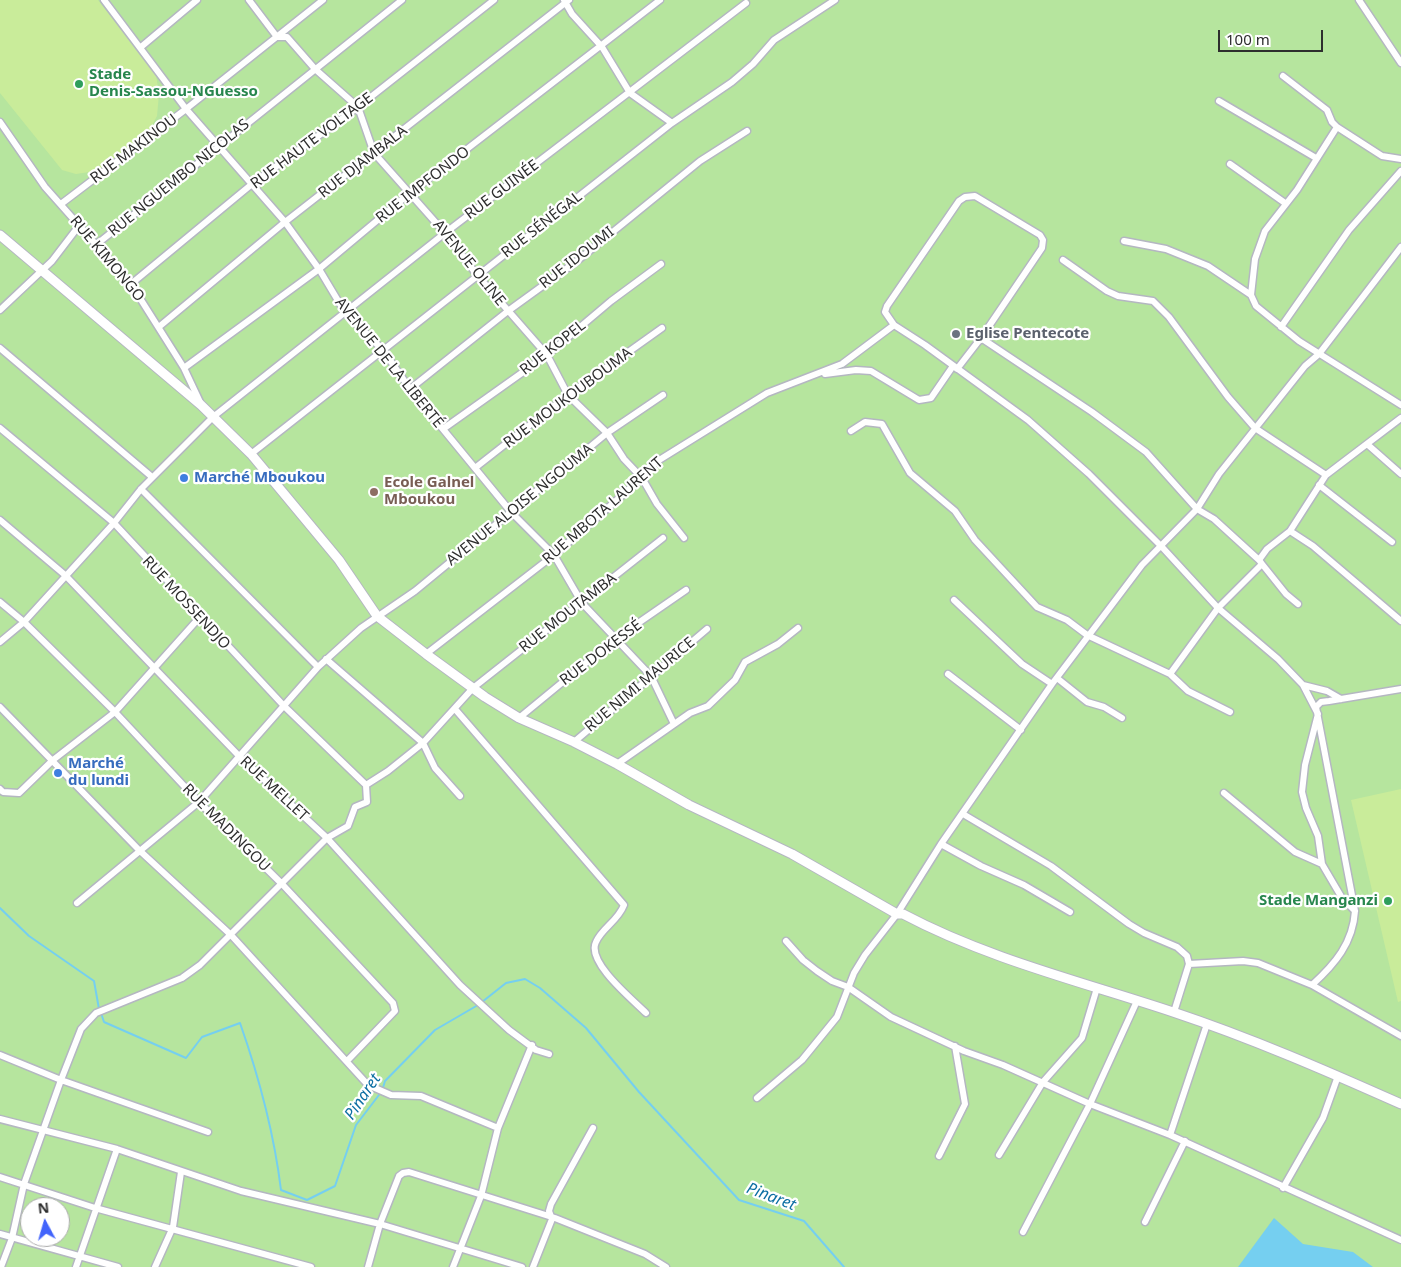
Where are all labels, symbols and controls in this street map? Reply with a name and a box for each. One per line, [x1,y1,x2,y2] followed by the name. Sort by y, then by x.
[1221,20,1326,52] scale bar
[1226,29,1270,49] text: 100 m
[89,66,258,101] place label: Stade Denis-Sassou-NGuesso
[73,78,85,90] marker: Stade Denis-Sassou-NGuesso
[247,89,377,193] street label: RUE HAUTE VOLTAGE
[87,110,181,188] street label: RUE MAKINOU
[105,116,253,240] street label: RUE NGUEMBO NICOLAS
[315,122,411,202] street label: RUE DJAMBALA
[373,143,473,227] street label: RUE IMPFONDO
[462,156,542,224] street label: RUE GUINÉE
[498,188,586,262] street label: RUE SÉNÉGAL
[66,213,148,305] street label: RUE KIMONGO
[429,216,509,310] street label: AVENUE OLINE
[536,223,618,293] street label: RUE IDOUMI
[331,294,447,432] street label: AVENUE DE LA LIBERTÉ
[517,317,589,379] street label: RUE KOPEL
[966,325,1089,343] place label: Eglise Pentecote
[950,328,962,340] marker: Eglise Pentecote
[500,344,636,452] street label: RUE MOUKOUBOUMA
[443,440,597,570] street label: AVENUE ALOISE NGOUMA
[539,454,667,568] street label: RUE MBOTA LAURENT
[194,469,325,487] place label: Marché Mboukou
[178,472,190,484] marker: Marché Mboukou
[384,474,474,509] place label: Ecole Galnel Mboukou
[368,486,380,498] marker: Ecole Galnel Mboukou
[138,553,234,653] street label: RUE MOSSENDJO
[516,569,620,657] street label: RUE MOUTAMBA
[557,616,645,690] street label: RUE DOKESSÉ
[581,634,699,736] street label: RUE NIMI MAURICE
[236,753,312,825] street label: RUE MELLET
[68,755,129,790] place label: Marché du lundi
[52,767,64,779] marker: Marché du lundi
[178,780,274,876] street label: RUE MADINGOU
[1259,892,1378,910] place label: Stade Manganzi
[1382,895,1394,907] marker: Stade Manganzi
[341,1071,385,1123] water label: Pinaret
[744,1179,798,1215] water label: Pinaret
[20,1197,70,1247] north arrow
[37,1198,50,1218] text: N

